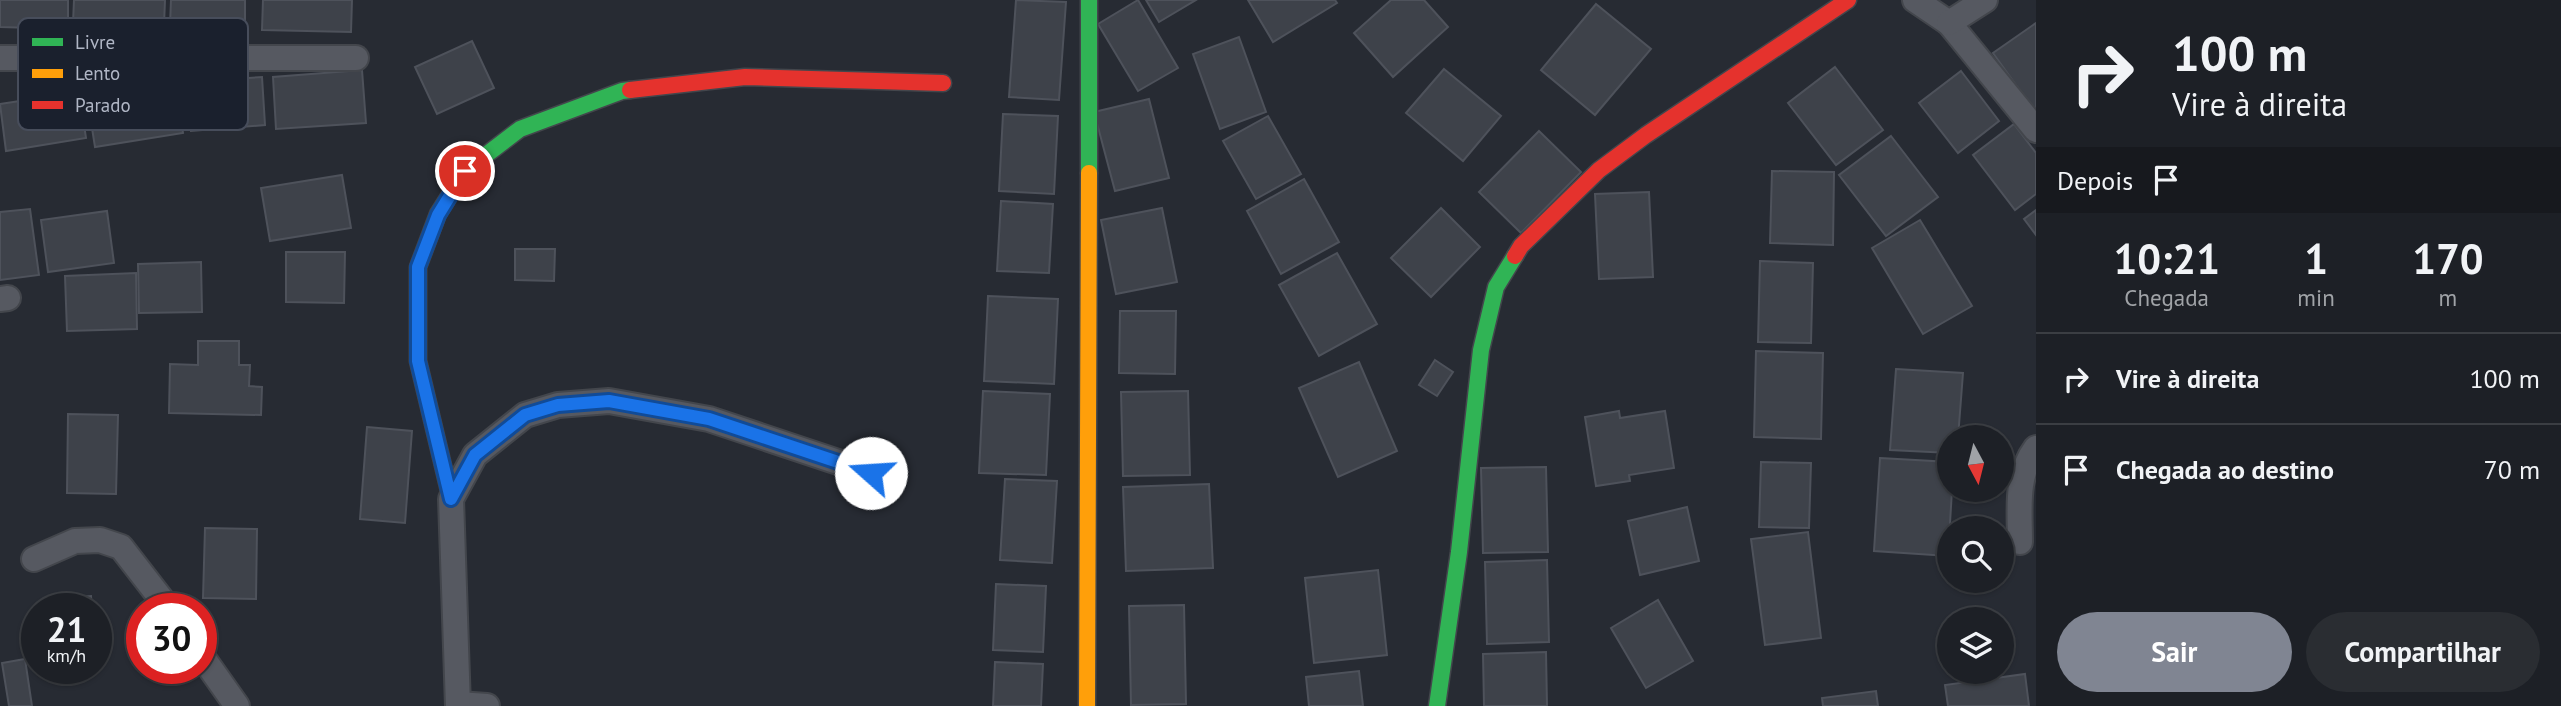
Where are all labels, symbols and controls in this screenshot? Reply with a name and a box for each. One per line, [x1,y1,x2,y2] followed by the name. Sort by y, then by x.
[18,18,248,130] legend
[2172,21,2307,85] text: 100 m
[2057,28,2148,119] icon: right
[75,30,115,54] text: Livre
[75,61,120,85] text: Lento
[2172,83,2347,125] text: Vire à direita
[75,93,131,117] text: Parado
[435,141,495,201] pin
[446,152,484,190] icon: arrive
[2147,161,2185,199] icon: arrive
[2057,164,2133,197] text: Depois
[2113,231,2220,286] text: 10:21
[2304,231,2328,286] text: 1
[2412,231,2484,286] text: 170
[2124,283,2209,312] text: Chegada
[2297,283,2335,312] text: min
[2439,283,2457,312] text: m
[2057,360,2095,398] icon: right
[2116,362,2259,395] text: Vire à direita
[2469,362,2540,395] text: 100 m
[1937,425,2014,502] north arrow
[1937,425,2014,684] map controls
[834,436,908,510] position arrow
[2057,451,2095,489] icon: arrive
[2116,453,2334,486] text: Chegada ao destino
[2484,453,2540,486] text: 70 m
[1937,516,2014,593] button: search
[126,593,217,684] speed limit sign: 30
[47,606,86,652] text: 21
[1937,607,2014,684] button: layers
[2057,612,2292,692] button: Sair
[2306,612,2540,692] button: Compartilhar
[47,644,86,667] text: km/h

